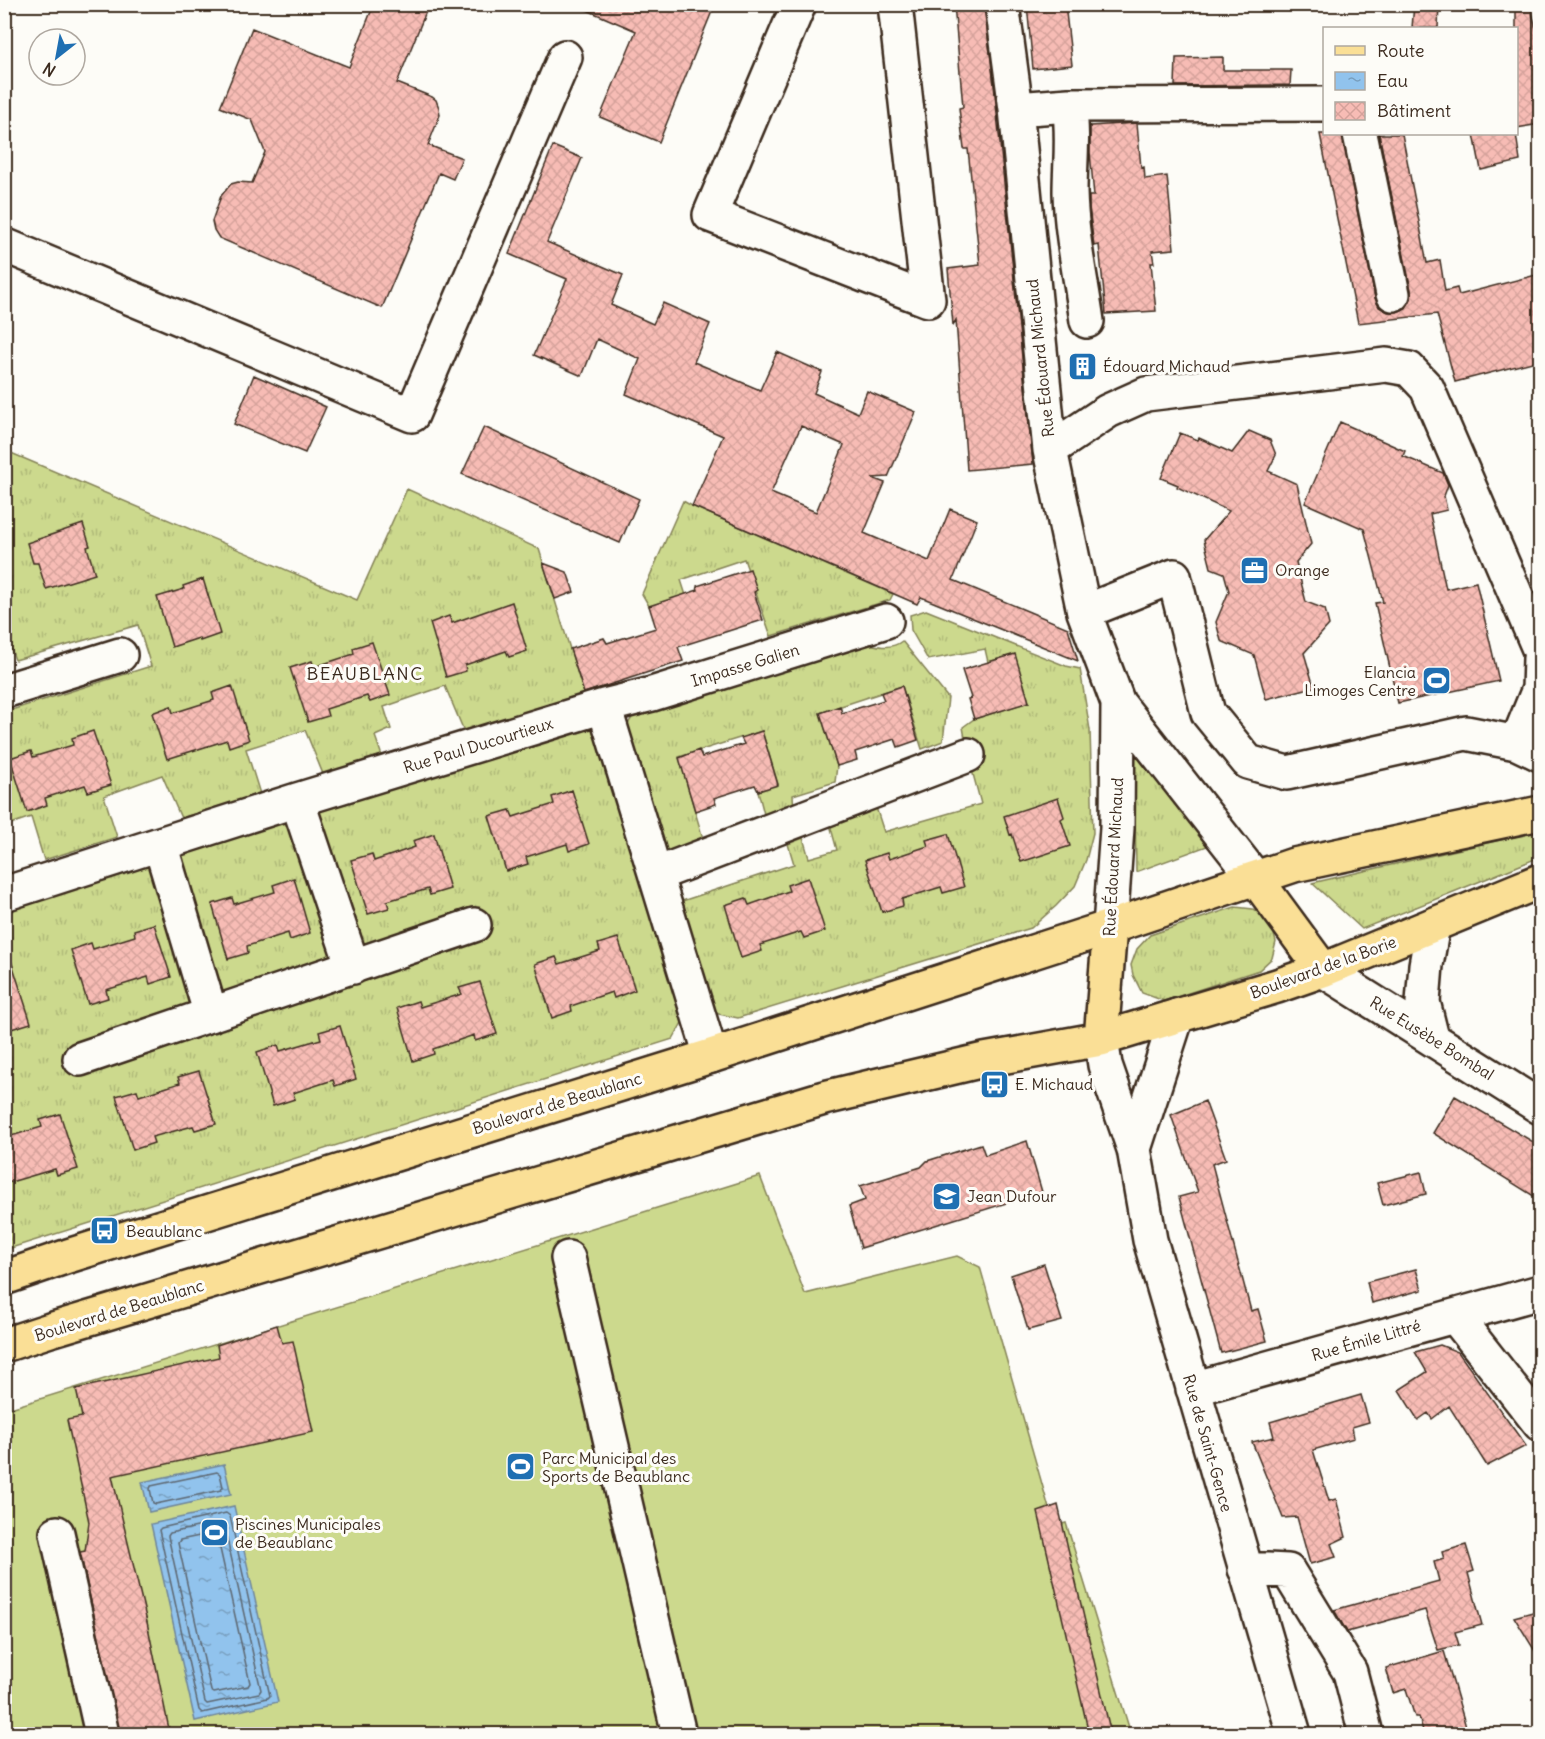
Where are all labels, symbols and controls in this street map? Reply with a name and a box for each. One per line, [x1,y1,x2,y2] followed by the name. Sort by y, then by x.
[27,27,87,87] north arrow
[1323,27,1518,135] legend
[1377,39,1425,62] text: Route
[39,58,59,81] text: N
[1377,69,1408,92] text: Eau
[1377,99,1451,122] text: Bâtiment
[1022,278,1058,438] street label: Rue Édouard Michaud
[1066,350,1098,382] building icon: Édouard Michaud
[1103,356,1230,376] place label: Édouard Michaud
[1238,554,1270,586] office icon: Orange
[1275,560,1330,580] place label: Orange
[689,639,801,691] street label: Impasse Galien
[306,662,424,685] district label: BEAUBLANC
[1304,662,1416,700] place label: Elancia Limoges Centre
[1421,665,1453,697] sports icon: Elancia Limoges Centre
[401,713,555,777] street label: Rue Paul Ducourtieux
[1099,777,1127,937] street label: Rue Édouard Michaud
[1247,931,1399,1003] street label: Boulevard de la Borie
[1366,992,1498,1084] street label: Rue Eusèbe Bombal
[470,1068,644,1138] street label: Boulevard de Beaublanc
[978,1068,1010,1100] bus stop icon: E. Michaud
[1015,1074,1093,1094] place label: E. Michaud
[930,1180,962,1212] school or university icon: Jean Dufour
[967,1186,1057,1206] place label: Jean Dufour
[89,1215,121,1247] bus stop icon: Beaublanc
[126,1221,202,1241] place label: Beaublanc
[32,1275,206,1345] street label: Boulevard de Beaublanc
[1309,1315,1423,1365] street label: Rue Émile Littré
[1179,1372,1237,1514] street label: Rue de Saint-Gence
[542,1448,690,1486] place label: Parc Municipal des Sports de Beaublanc
[505,1451,537,1483] sports icon: Parc Municipal des Sports de Beaublanc
[235,1514,381,1552] place label: Piscines Municipales de Beaublanc
[198,1517,230,1549] sports icon: Piscines Municipales de Beaublanc

